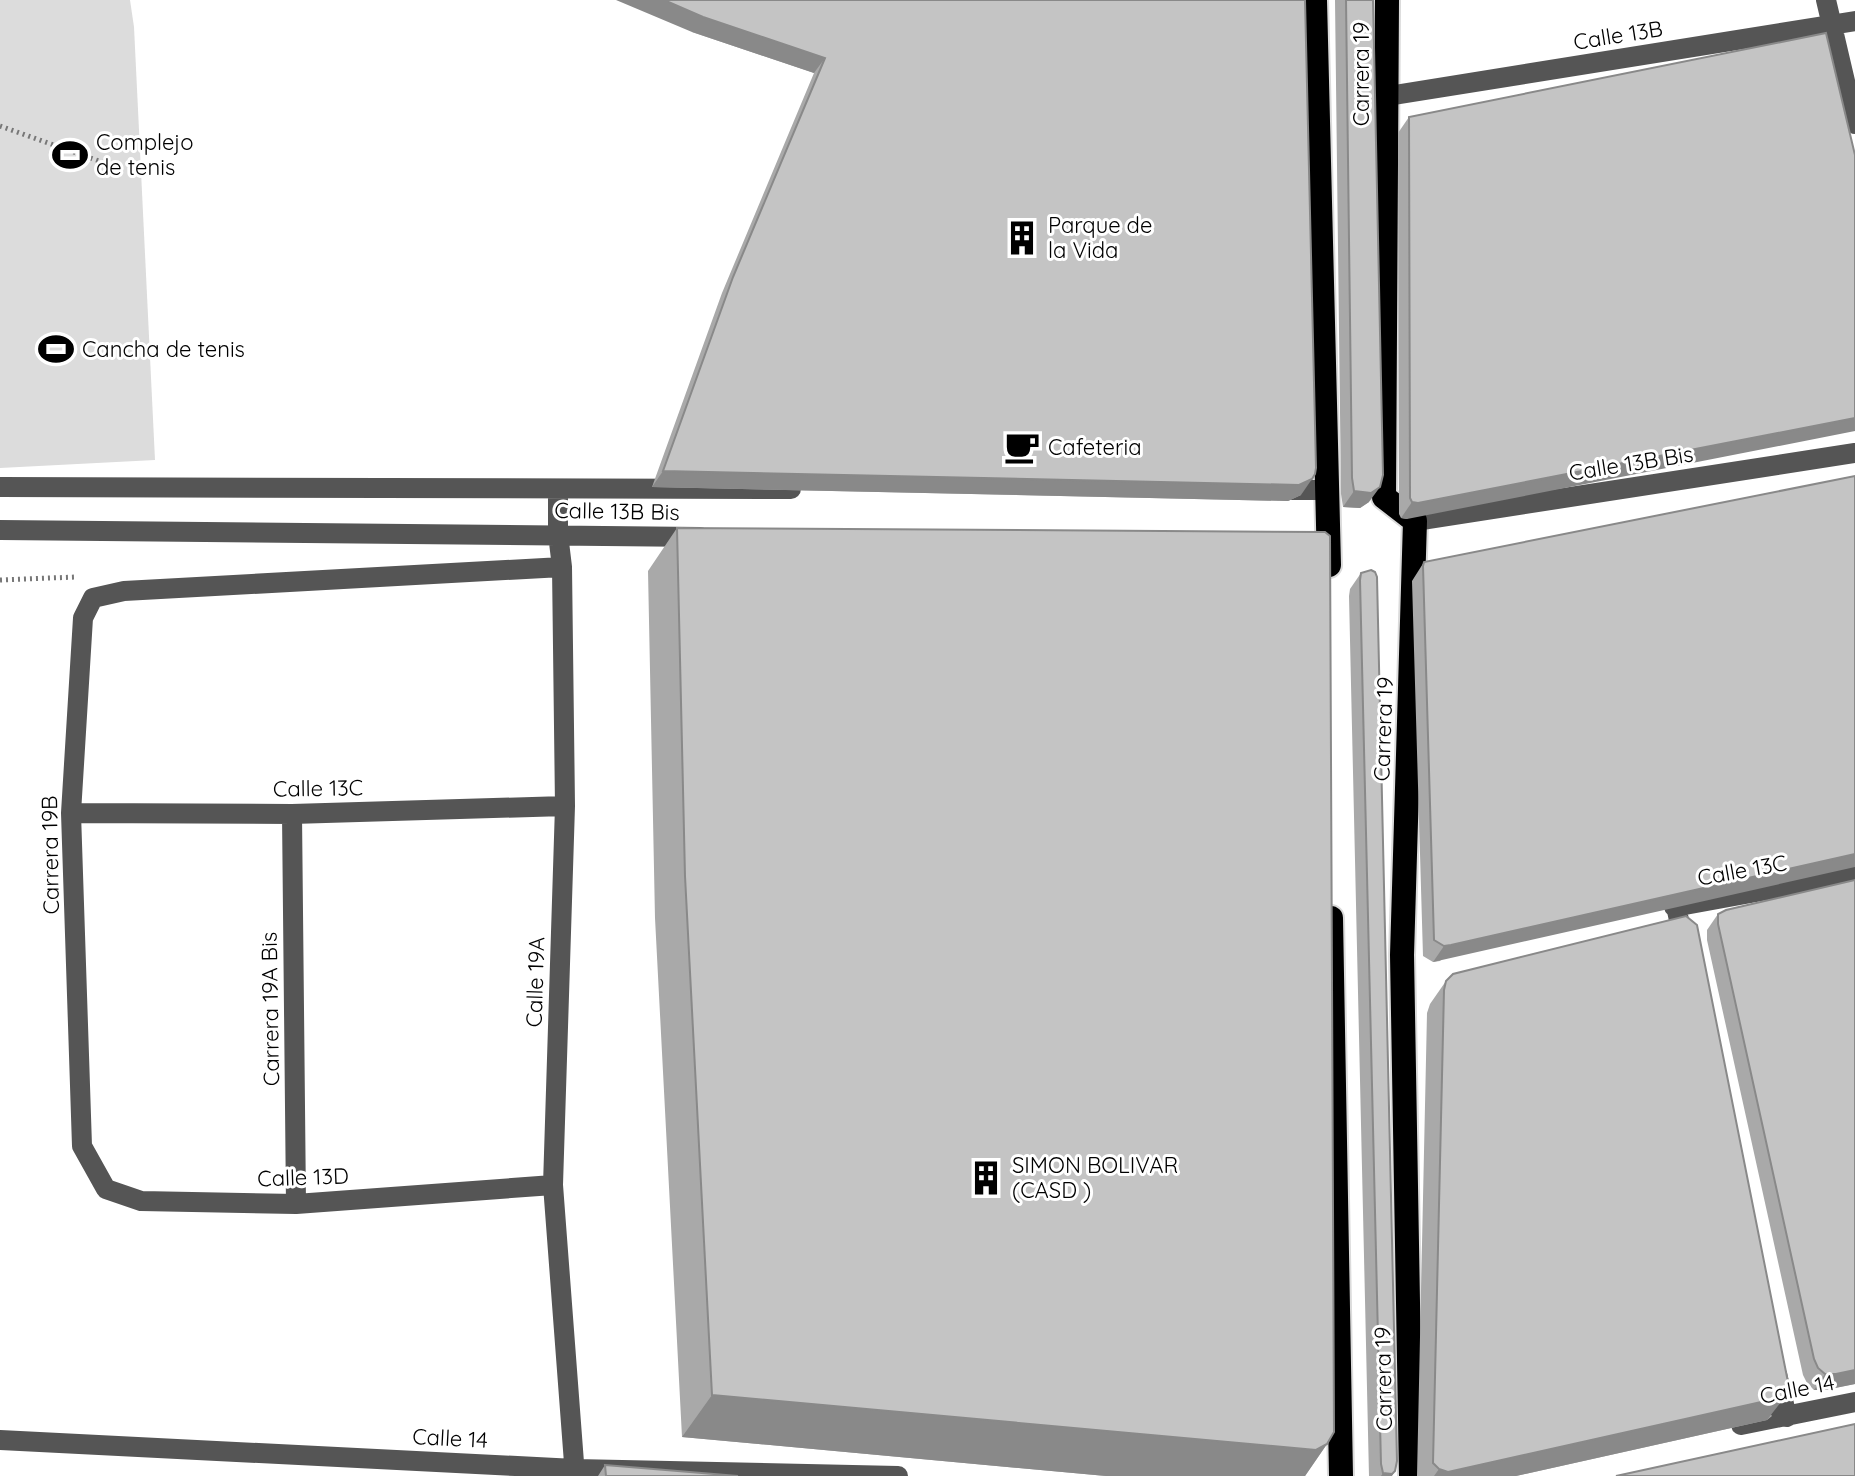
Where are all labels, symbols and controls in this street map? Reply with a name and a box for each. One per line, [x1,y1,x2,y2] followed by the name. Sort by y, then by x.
[1571,14,1665,56] street label: Calle 13B
[1347,22,1375,126] street label: Carrera 19
[96,128,194,181] place label: Complejo de tenis
[51,136,89,174] sports icon: Complejo de tenis
[1048,211,1152,264] place label: Parque de la Vida
[1003,219,1041,257] building icon: Parque de la Vida
[37,330,75,368] sports icon: Cancha de tenis
[82,335,245,363] place label: Cancha de tenis
[1003,428,1041,466] cafe icon: Cafeteria
[1048,433,1142,461] place label: Cafeteria
[1567,439,1695,487] street label: Calle 13B Bis
[554,496,680,526] street label: Calle 13B Bis
[1367,676,1399,782] street label: Carrera 19
[273,773,363,803] street label: Calle 13C
[35,795,65,915] street label: Carrera 19B
[1695,848,1789,892] street label: Calle 13C
[255,932,285,1086] street label: Carrera 19A Bis
[519,936,551,1028] street label: Calle 19A
[1012,1151,1178,1204] place label: SIMON BOLIVAR (CASD )
[967,1159,1005,1197] building icon: SIMON BOLIVAR (CASD )
[257,1161,349,1193] street label: Calle 13D
[1368,1326,1398,1432] street label: Carrera 19
[1757,1368,1837,1410] street label: Calle 14
[412,1422,488,1454] street label: Calle 14

